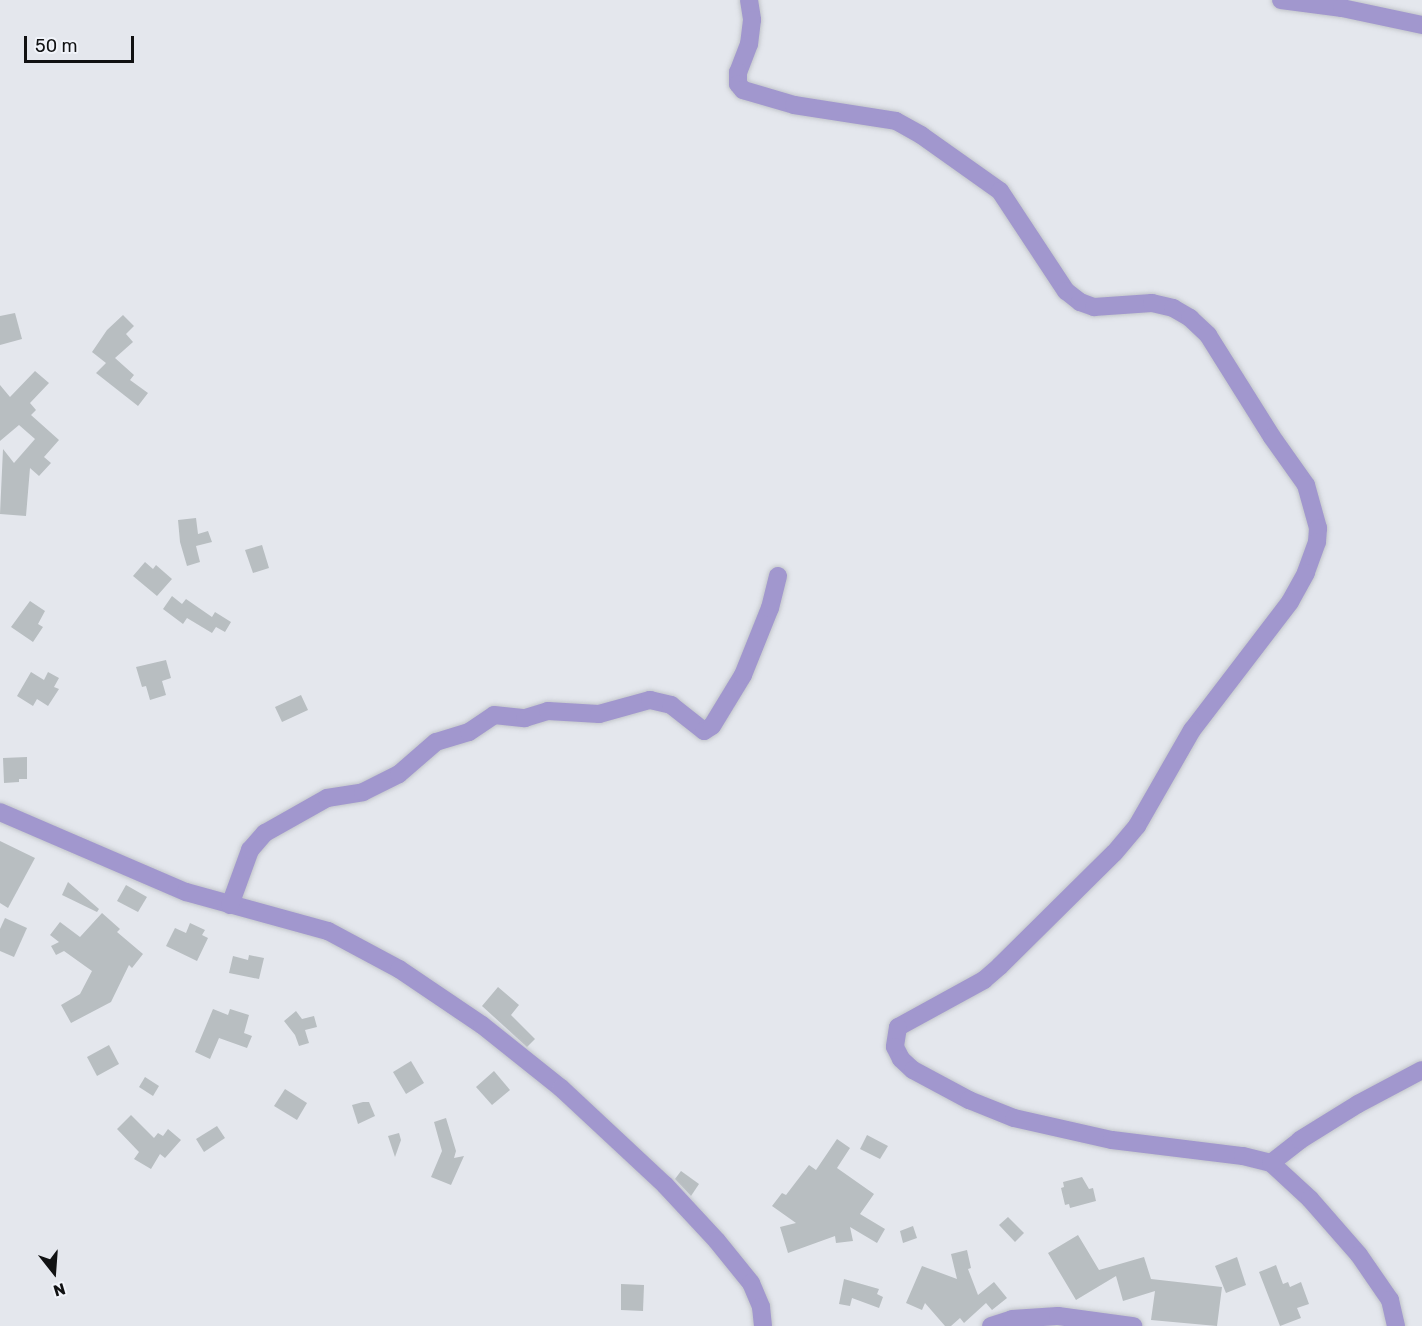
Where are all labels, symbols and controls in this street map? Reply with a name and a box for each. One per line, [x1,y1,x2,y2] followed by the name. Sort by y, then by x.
[27,24,136,62] scale bar
[35,35,78,57] text: 50 m
[24,1242,84,1302] north arrow
[51,1279,68,1300] text: N

